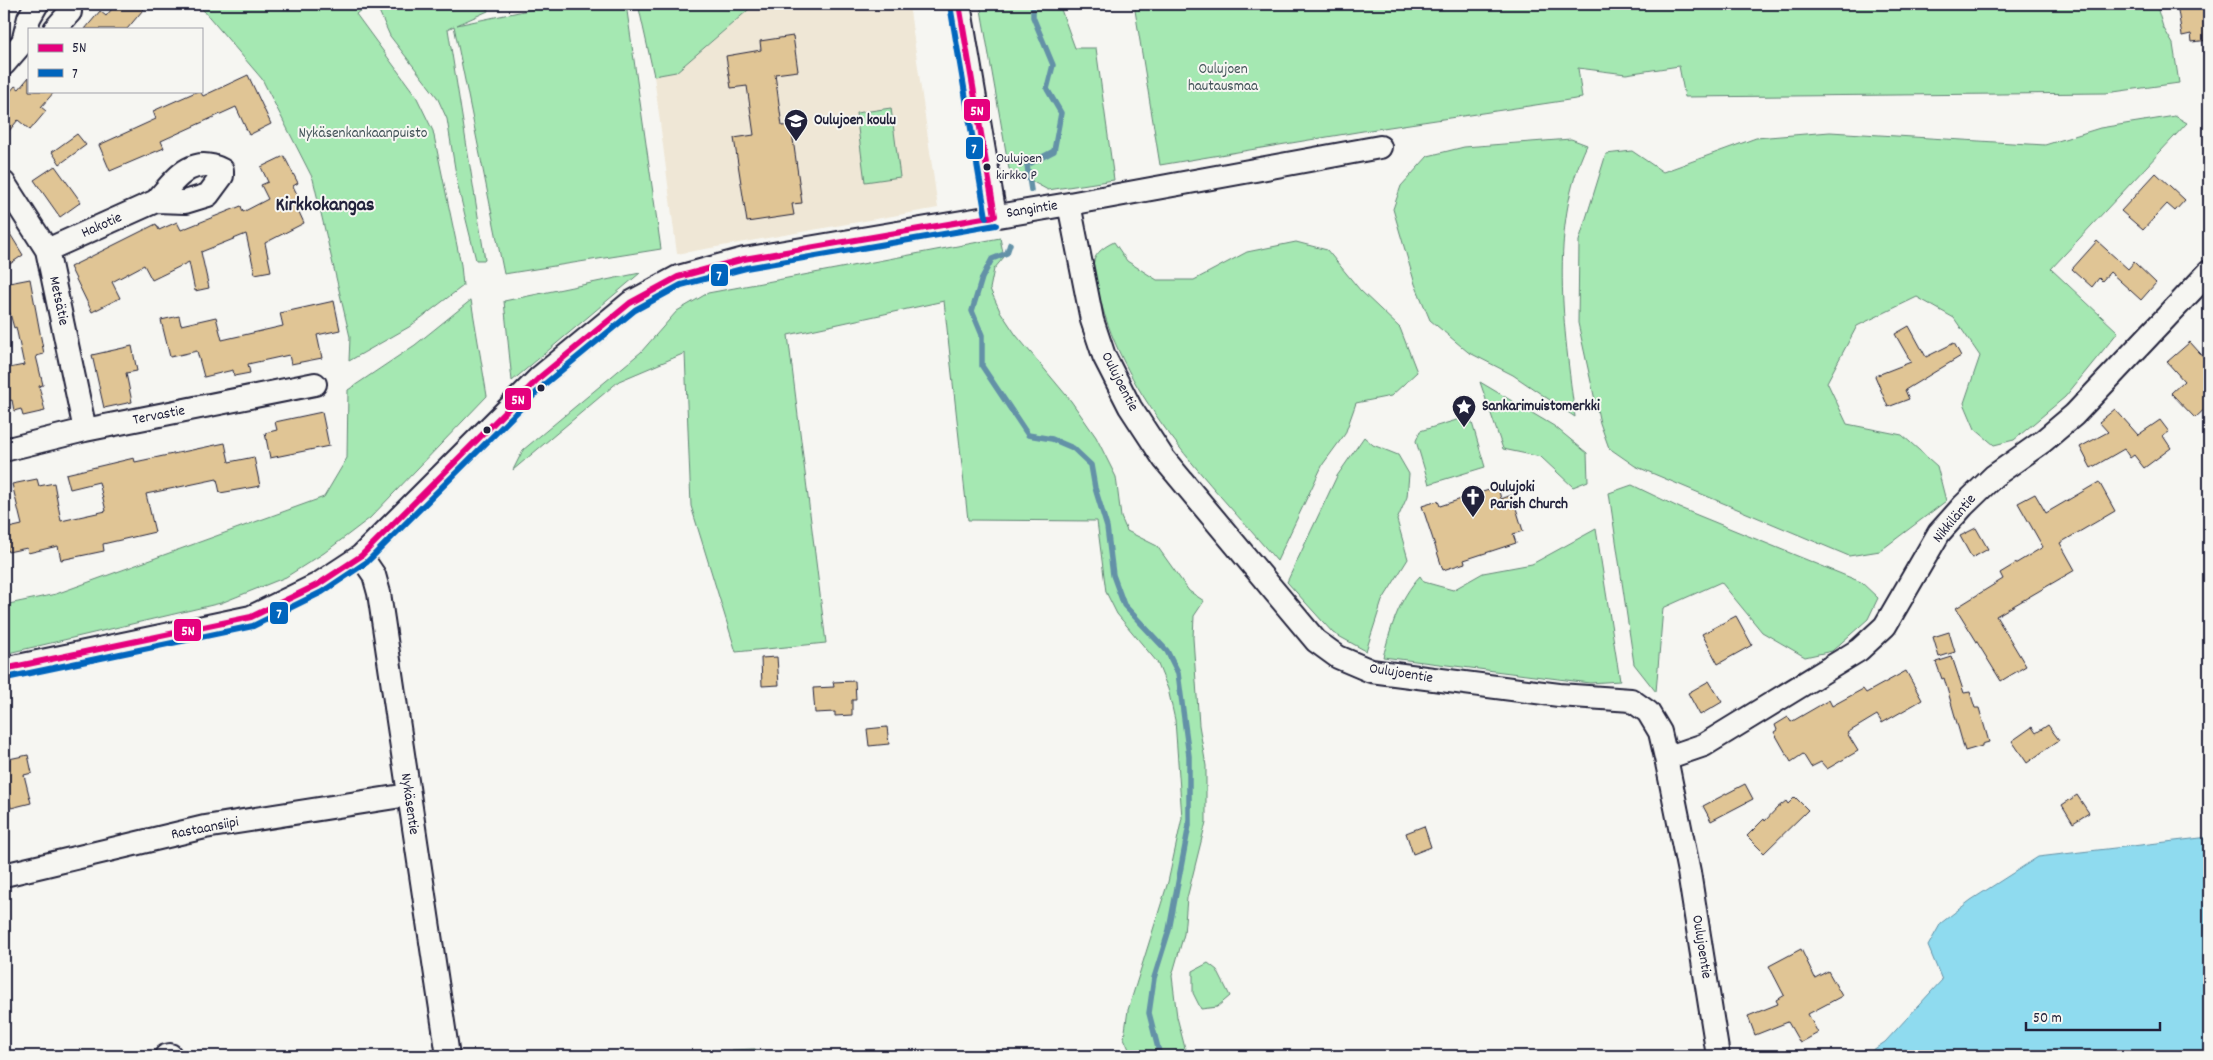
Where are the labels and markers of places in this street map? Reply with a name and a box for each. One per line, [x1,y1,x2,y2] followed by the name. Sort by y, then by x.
[783,108,809,142] school or university icon: Oulujoen koulu
[814,110,897,132] place label: Oulujoen koulu
[996,149,1042,186] place label: Oulujoen kirkko P
[982,162,992,172] marker: Oulujoen kirkko P
[536,383,546,393] unlabelled marker
[1451,394,1477,428] place icon: Sankarimuistomerkki
[1482,396,1600,418] place label: Sankarimuistomerkki
[482,425,492,435] unlabelled marker
[1490,477,1568,516] place label: Oulujoki Parish Church
[1460,484,1486,518] church icon: Oulujoki Parish Church

